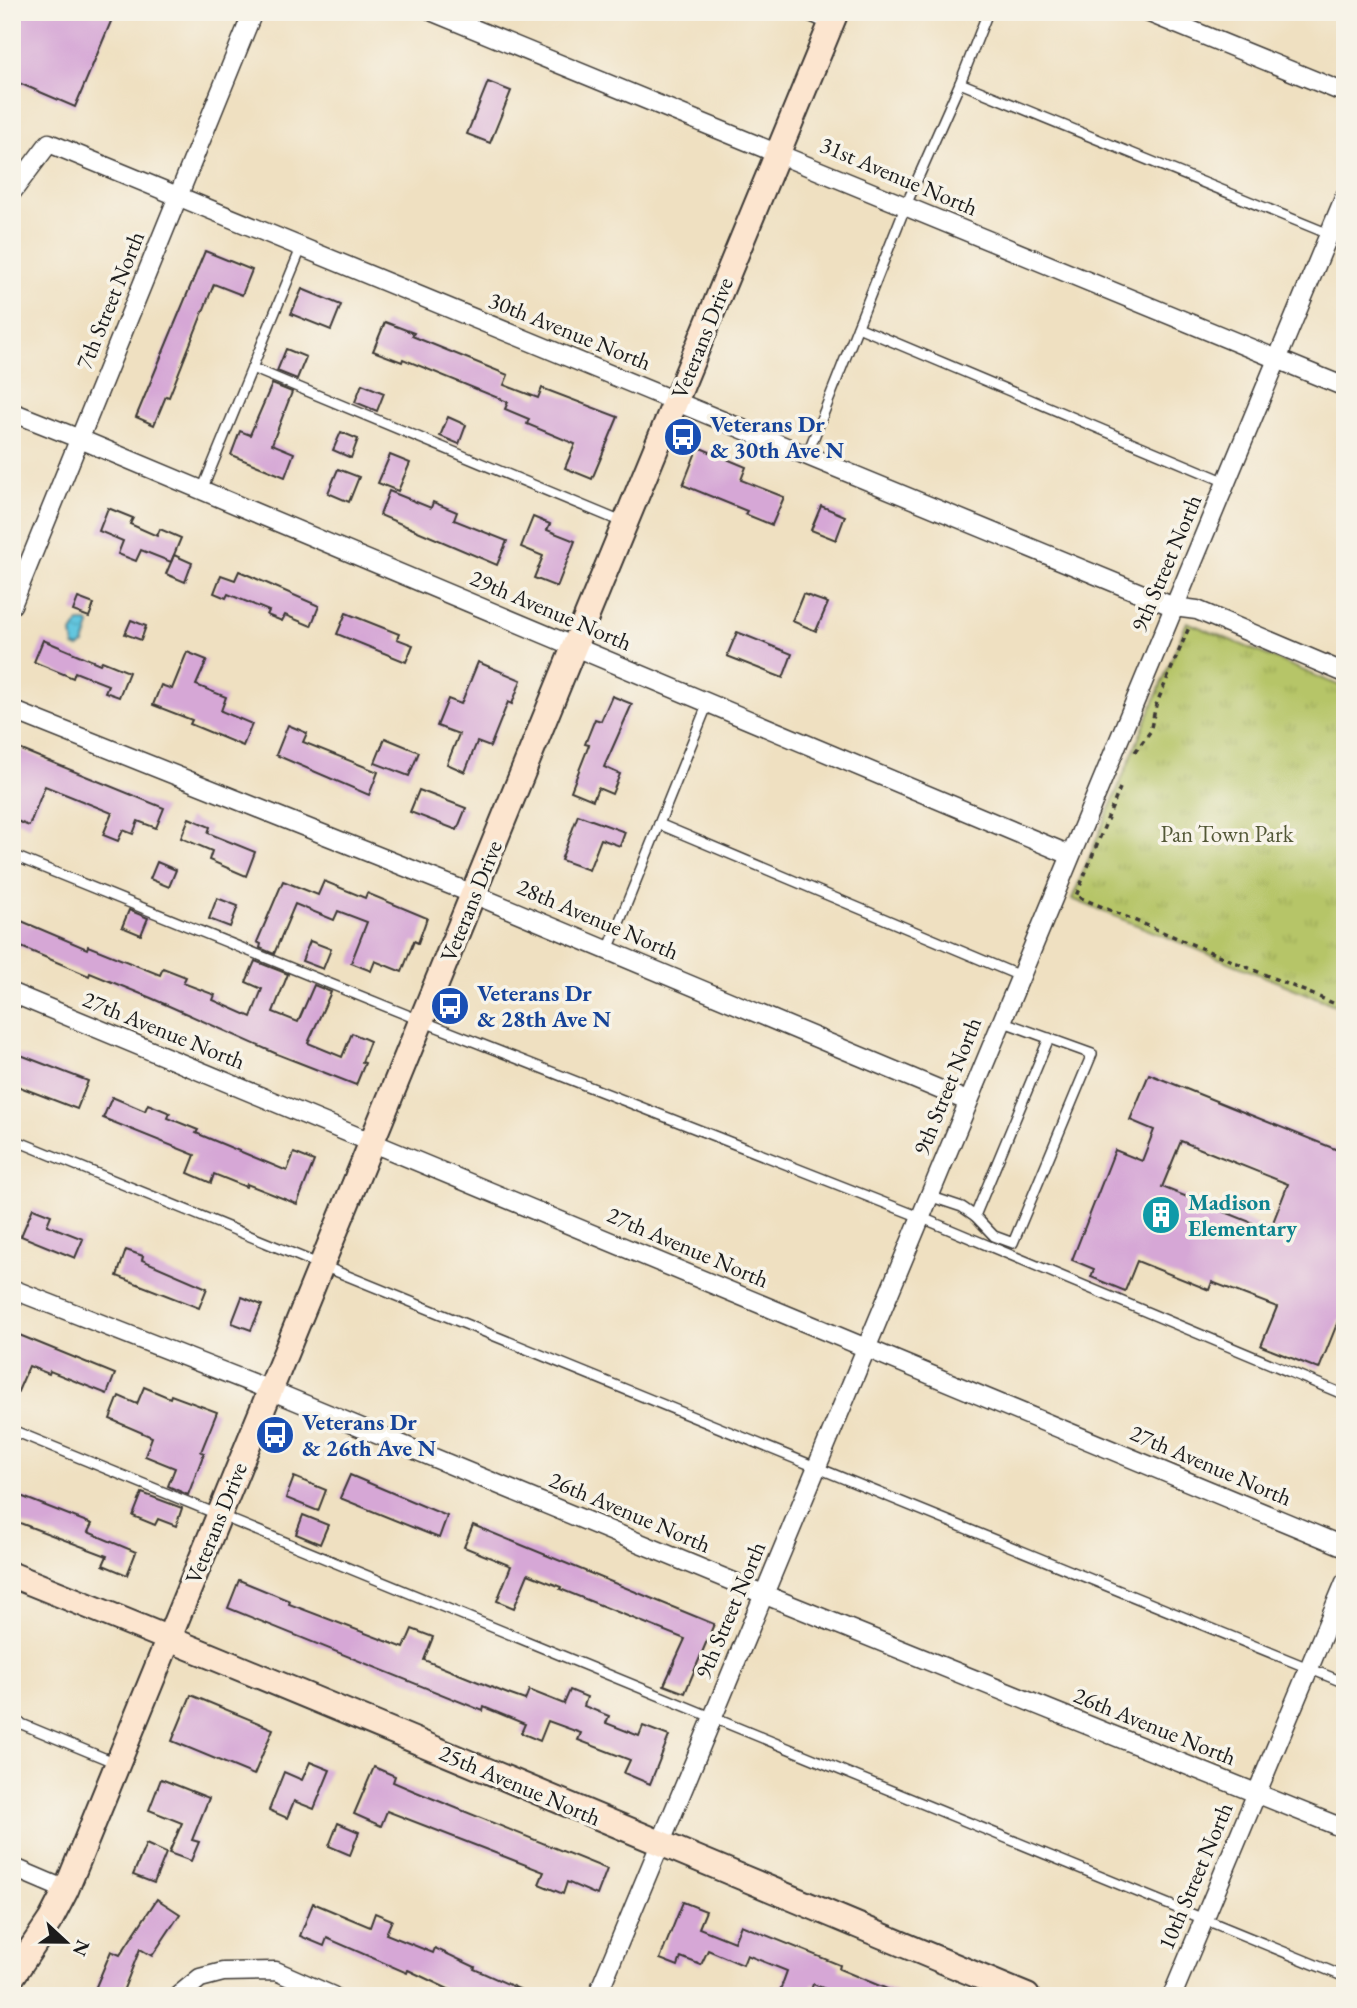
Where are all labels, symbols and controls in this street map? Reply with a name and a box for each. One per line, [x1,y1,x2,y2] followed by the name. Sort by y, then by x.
[816,129,982,223] street label: 31st Avenue North
[69,226,151,373] street label: 7th Street North
[664,273,740,403] street label: Veterans Drive
[484,285,656,377] street label: 30th Avenue North
[710,409,845,465] place label: Veterans Dr & 30th Ave N
[662,416,704,458] bus stop icon: Veterans Dr & 30th Ave N
[1124,490,1208,636] street label: 9th Street North
[466,562,636,658] street label: 29th Avenue North
[1160,819,1295,849] park label: Pan Town Park
[433,836,509,966] street label: Veterans Drive
[513,871,683,967] street label: 28th Avenue North
[477,978,612,1034] place label: Veterans Dr & 28th Ave N
[78,984,250,1076] street label: 27th Avenue North
[429,985,471,1027] bus stop icon: Veterans Dr & 28th Ave N
[906,1012,988,1159] street label: 9th Street North
[1188,1187,1298,1243] place label: Madison Elementary
[1140,1194,1182,1236] building icon: Madison Elementary
[603,1199,773,1295] street label: 27th Avenue North
[302,1407,437,1463] place label: Veterans Dr & 26th Ave N
[254,1414,296,1456] bus stop icon: Veterans Dr & 26th Ave N
[1126,1417,1296,1513] street label: 27th Avenue North
[178,1458,254,1588] street label: Veterans Drive
[545,1464,715,1560] street label: 26th Avenue North
[688,1537,772,1683] street label: 9th Street North
[1069,1680,1241,1772] street label: 26th Avenue North
[435,1737,605,1833] street label: 25th Avenue North
[1150,1798,1240,1954] street label: 10th Street North
[32,1906,102,1976] north arrow
[67,1936,96,1961] text: N

